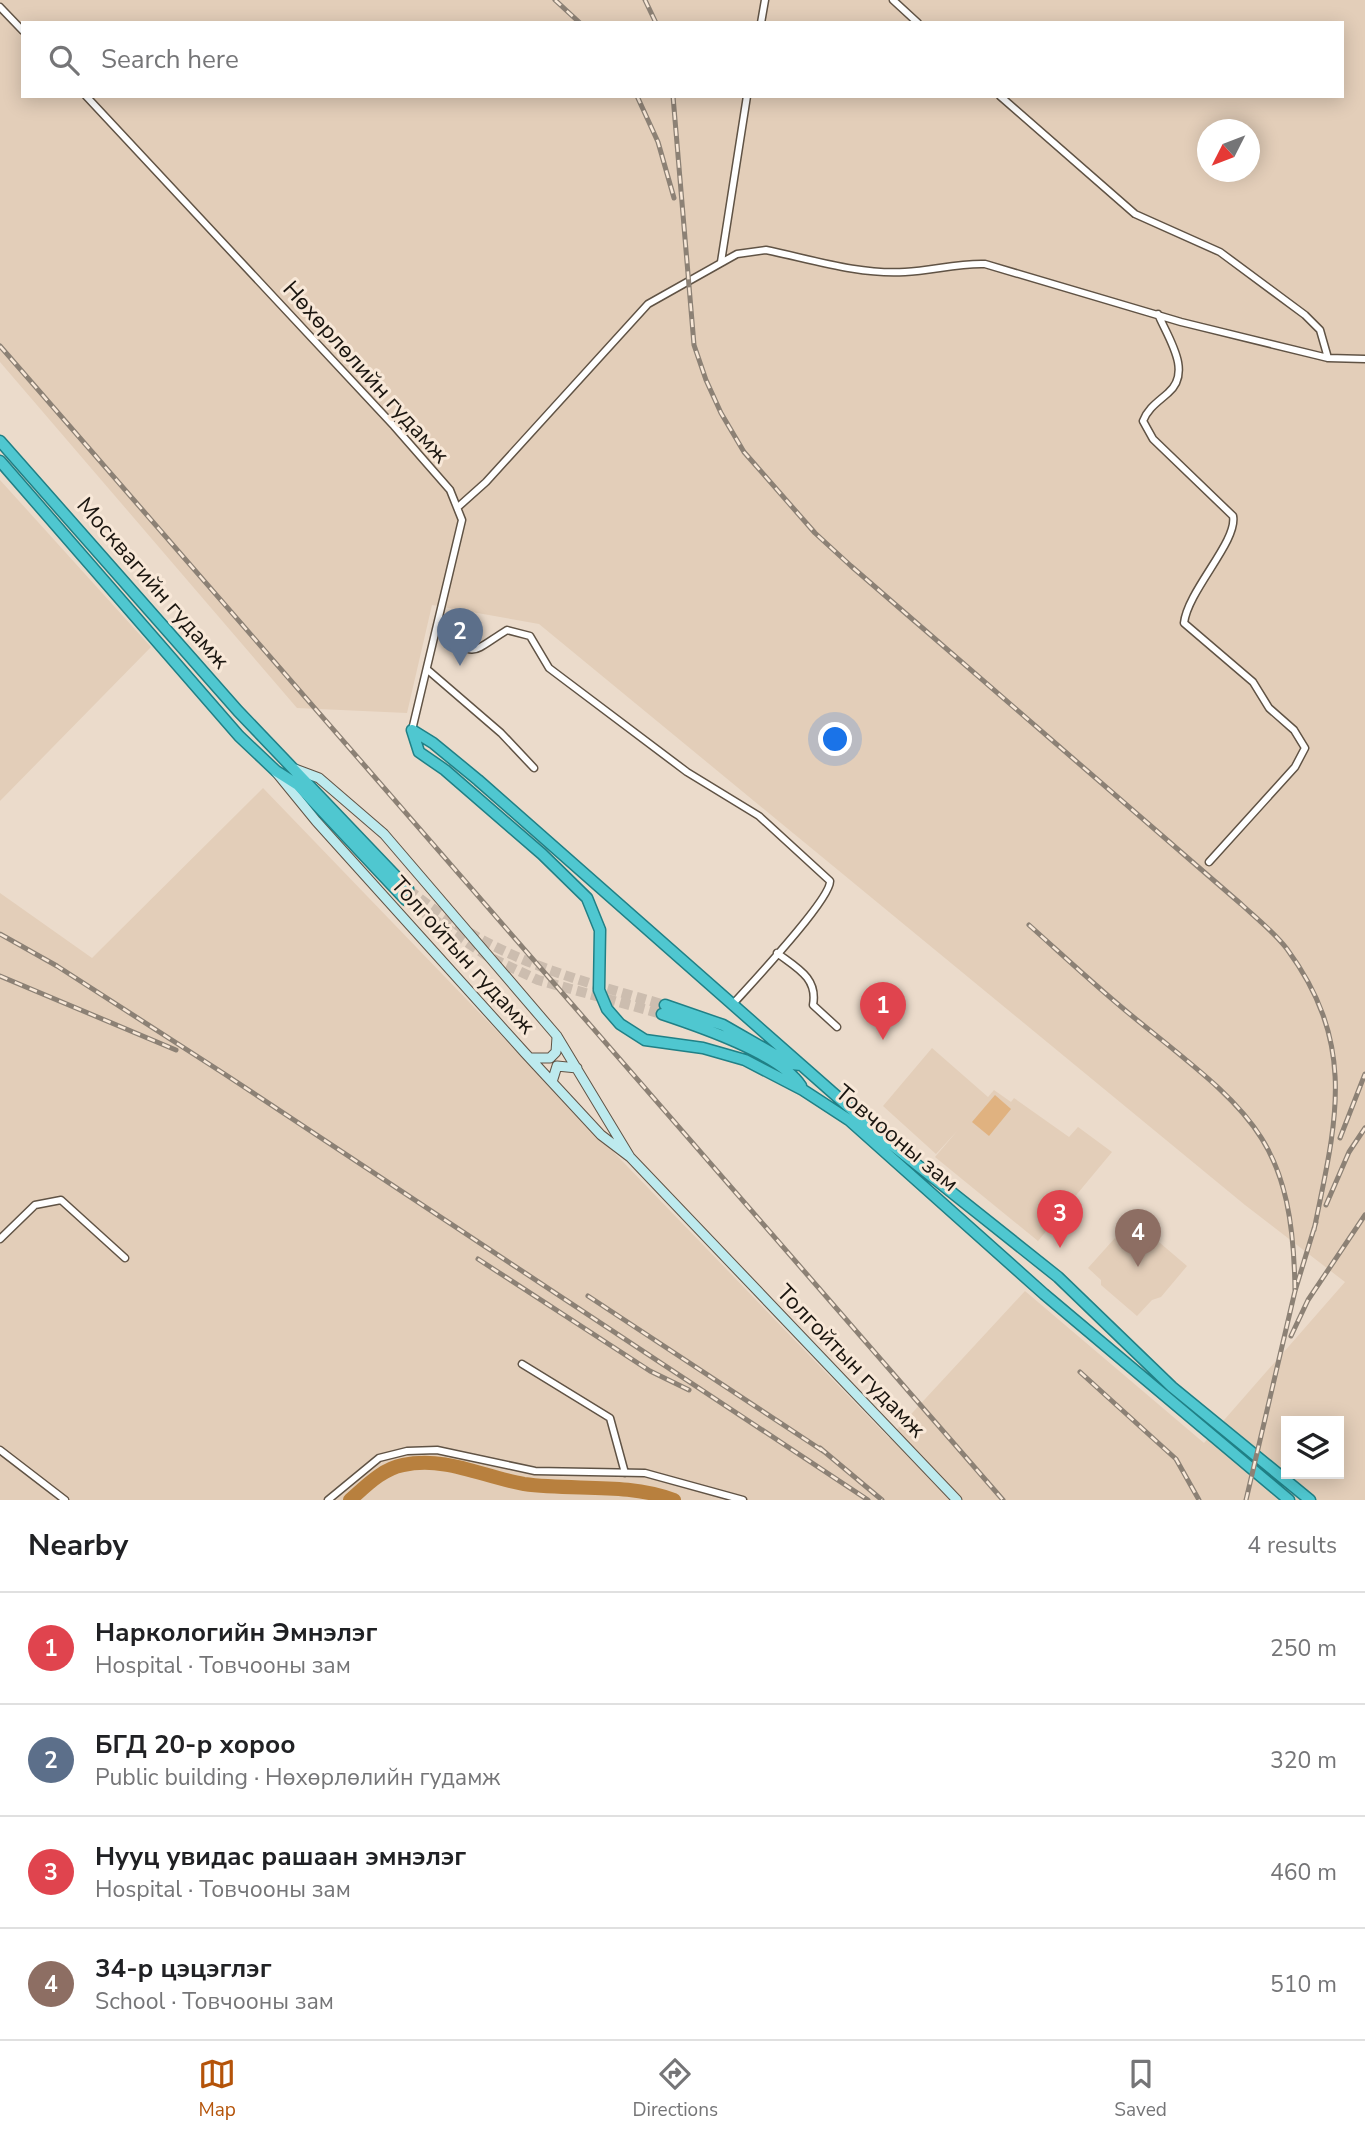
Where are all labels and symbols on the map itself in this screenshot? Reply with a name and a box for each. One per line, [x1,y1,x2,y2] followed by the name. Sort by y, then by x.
[1197,119,1260,182] north arrow
[276,274,457,470] street label: Нөхөрлөлийн гудамж
[70,491,237,676] street label: Москвагийн гудамж
[437,608,483,666] pin: 2
[818,722,852,756] your location
[384,870,543,1041] street label: Толгойтын гудамж
[860,982,906,1040] pin: 1
[829,1077,965,1199] street label: Товчооны зам
[1037,1190,1083,1248] pin: 3
[1115,1209,1161,1267] pin: 4
[770,1278,933,1445] street label: Толгойтын гудамж

